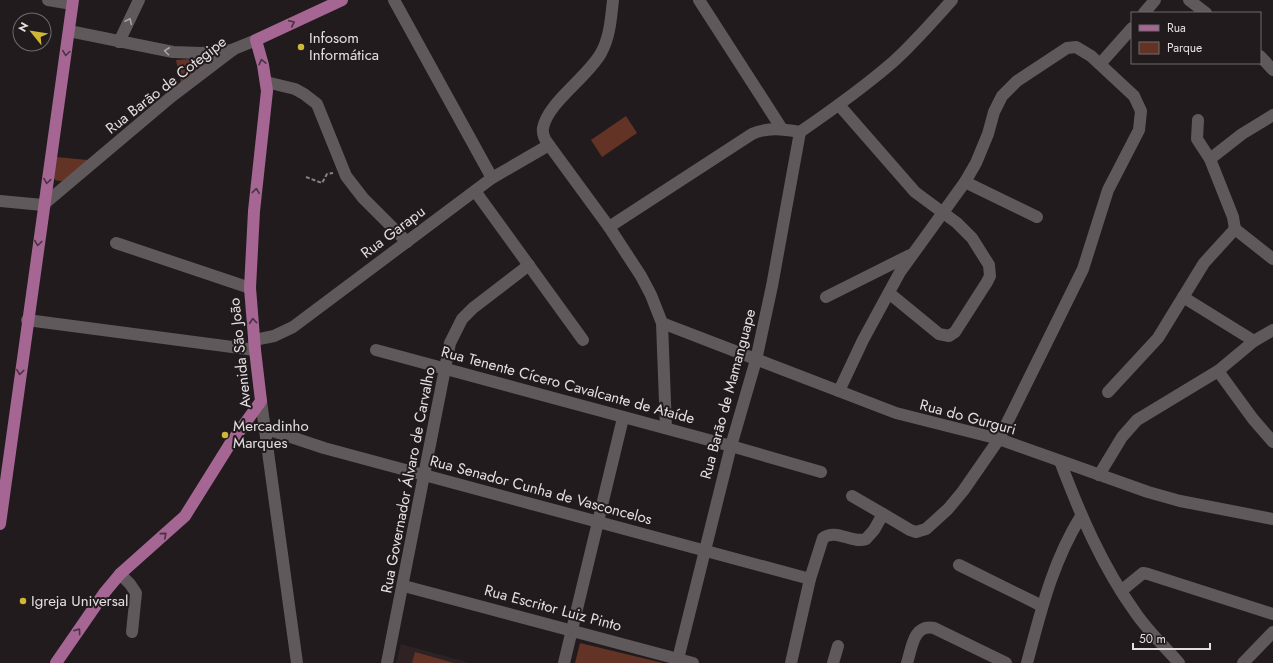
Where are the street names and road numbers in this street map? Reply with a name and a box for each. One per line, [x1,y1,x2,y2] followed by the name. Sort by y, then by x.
[101,31,231,139] street label: Rua Barão de Cotegipe
[356,200,430,264] street label: Rua Garapu
[223,297,257,409] street label: Avenida São João
[695,306,761,482] street label: Rua Barão de Mamanguape
[439,341,697,430] street label: Rua Tenente Cícero Cavalcante de Ataíde
[375,365,441,595] street label: Rua Governador Álvaro de Carvalho
[917,394,1019,440] street label: Rua do Gurguri
[427,450,655,530] street label: Rua Senador Cunha de Vasconcelos
[482,579,624,637] street label: Rua Escritor Luiz Pinto

